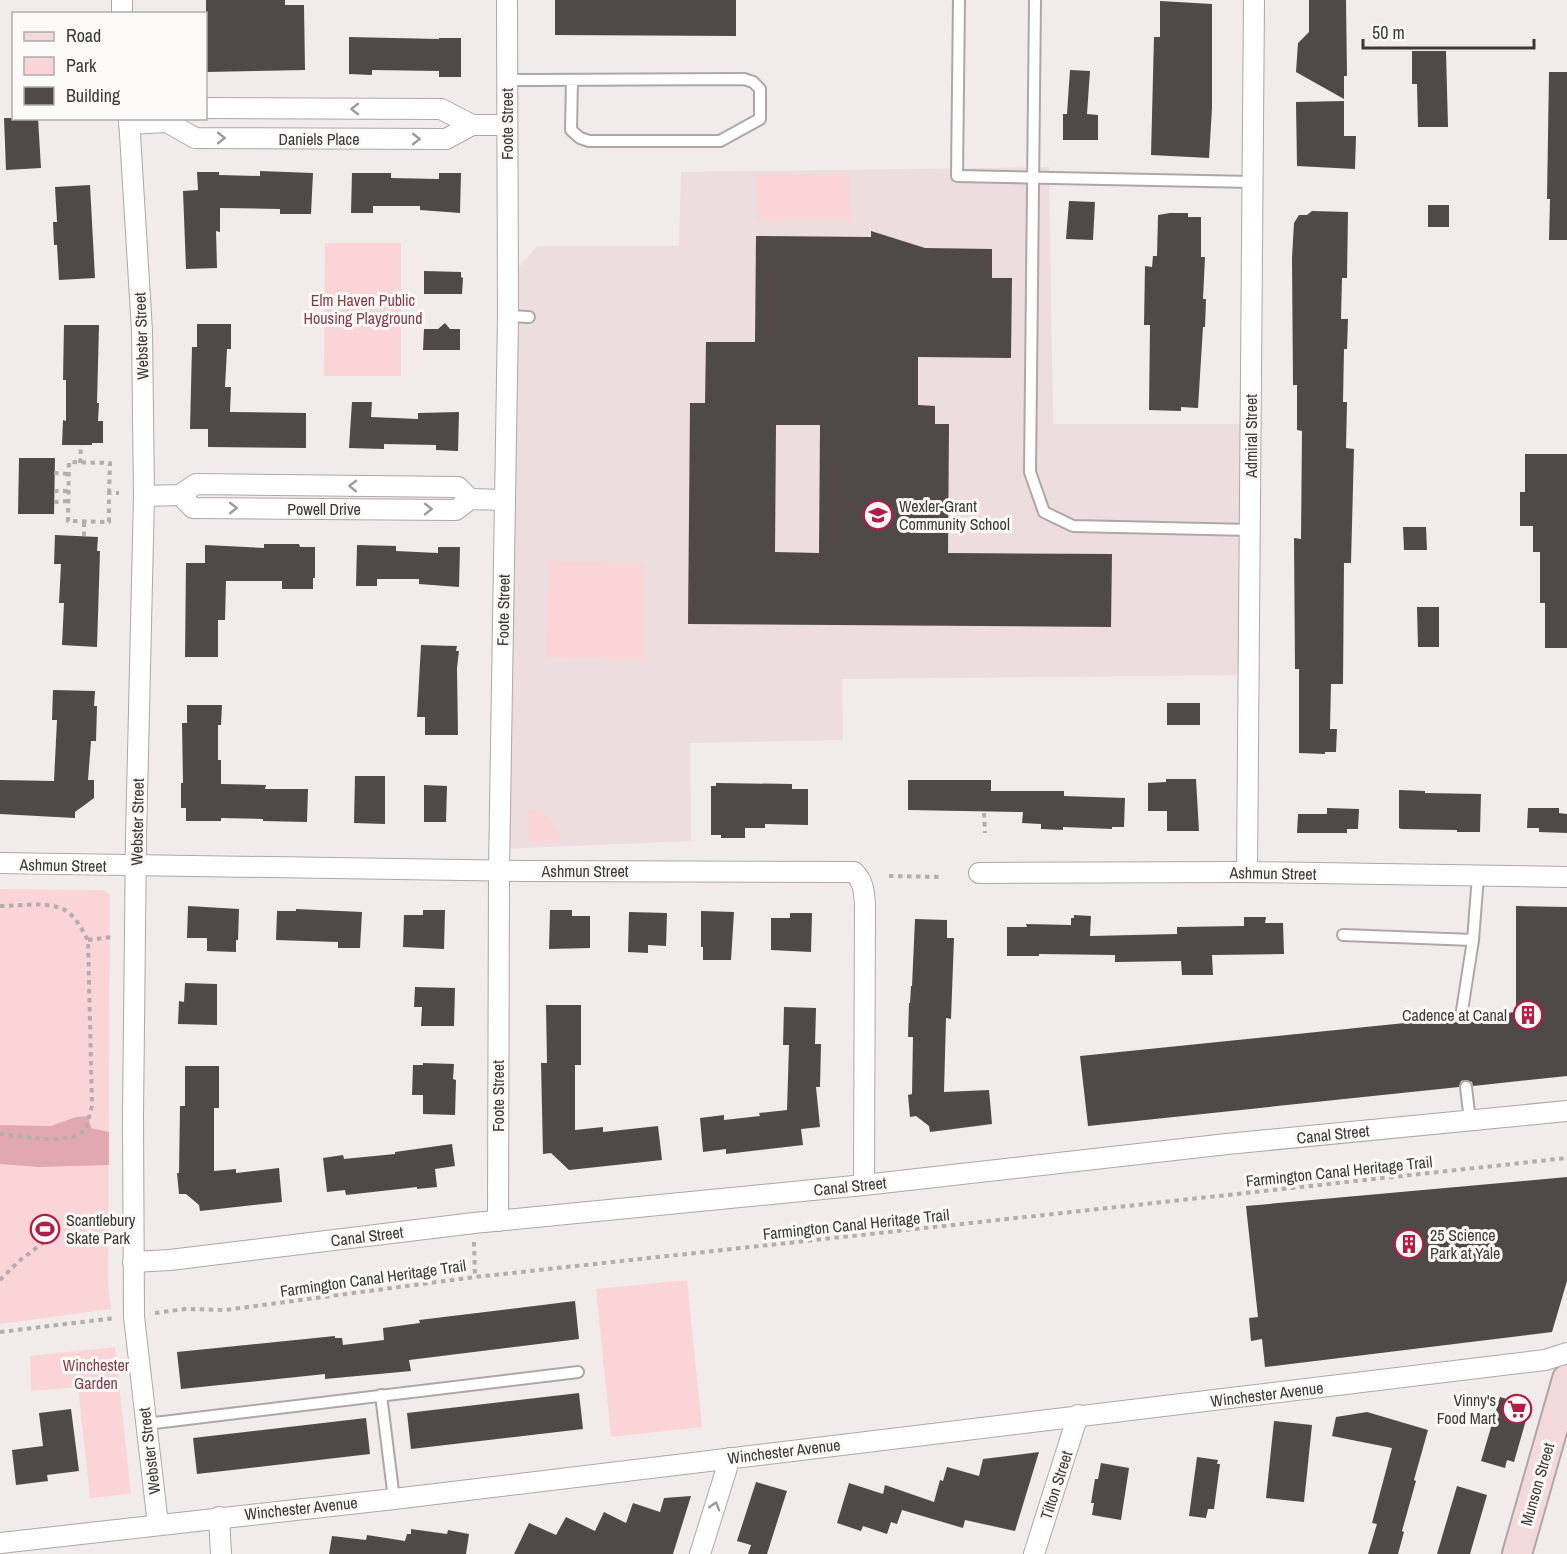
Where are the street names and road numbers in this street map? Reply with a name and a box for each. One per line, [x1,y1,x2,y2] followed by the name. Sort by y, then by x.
[496,88,518,160] street label: Foote Street
[279,128,359,150] street label: Daniels Place
[128,292,154,380] street label: Webster Street
[1240,394,1262,479] street label: Admiral Street
[287,498,361,520] street label: Powell Drive
[491,574,515,646] street label: Foote Street
[125,778,149,866] street label: Webster Street
[18,853,107,877] street label: Ashmun Street
[541,860,629,882] street label: Ashmun Street
[1228,861,1317,885] street label: Ashmun Street
[487,1060,509,1132] street label: Foote Street
[1296,1119,1371,1149] street label: Canal Street
[1245,1150,1433,1192] street label: Farmington Canal Heritage Trail
[813,1171,888,1201] street label: Canal Street
[762,1203,950,1245] street label: Farmington Canal Heritage Trail
[329,1221,405,1251] street label: Canal Street
[279,1254,467,1302] street label: Farmington Canal Heritage Trail
[1209,1376,1325,1412] street label: Winchester Avenue
[133,1406,165,1496] street label: Webster Street
[726,1433,842,1469] street label: Winchester Avenue
[1515,1440,1559,1528] street label: Munson Street
[1035,1447,1078,1522] street label: Tilton Street
[243,1491,359,1525] street label: Winchester Avenue

